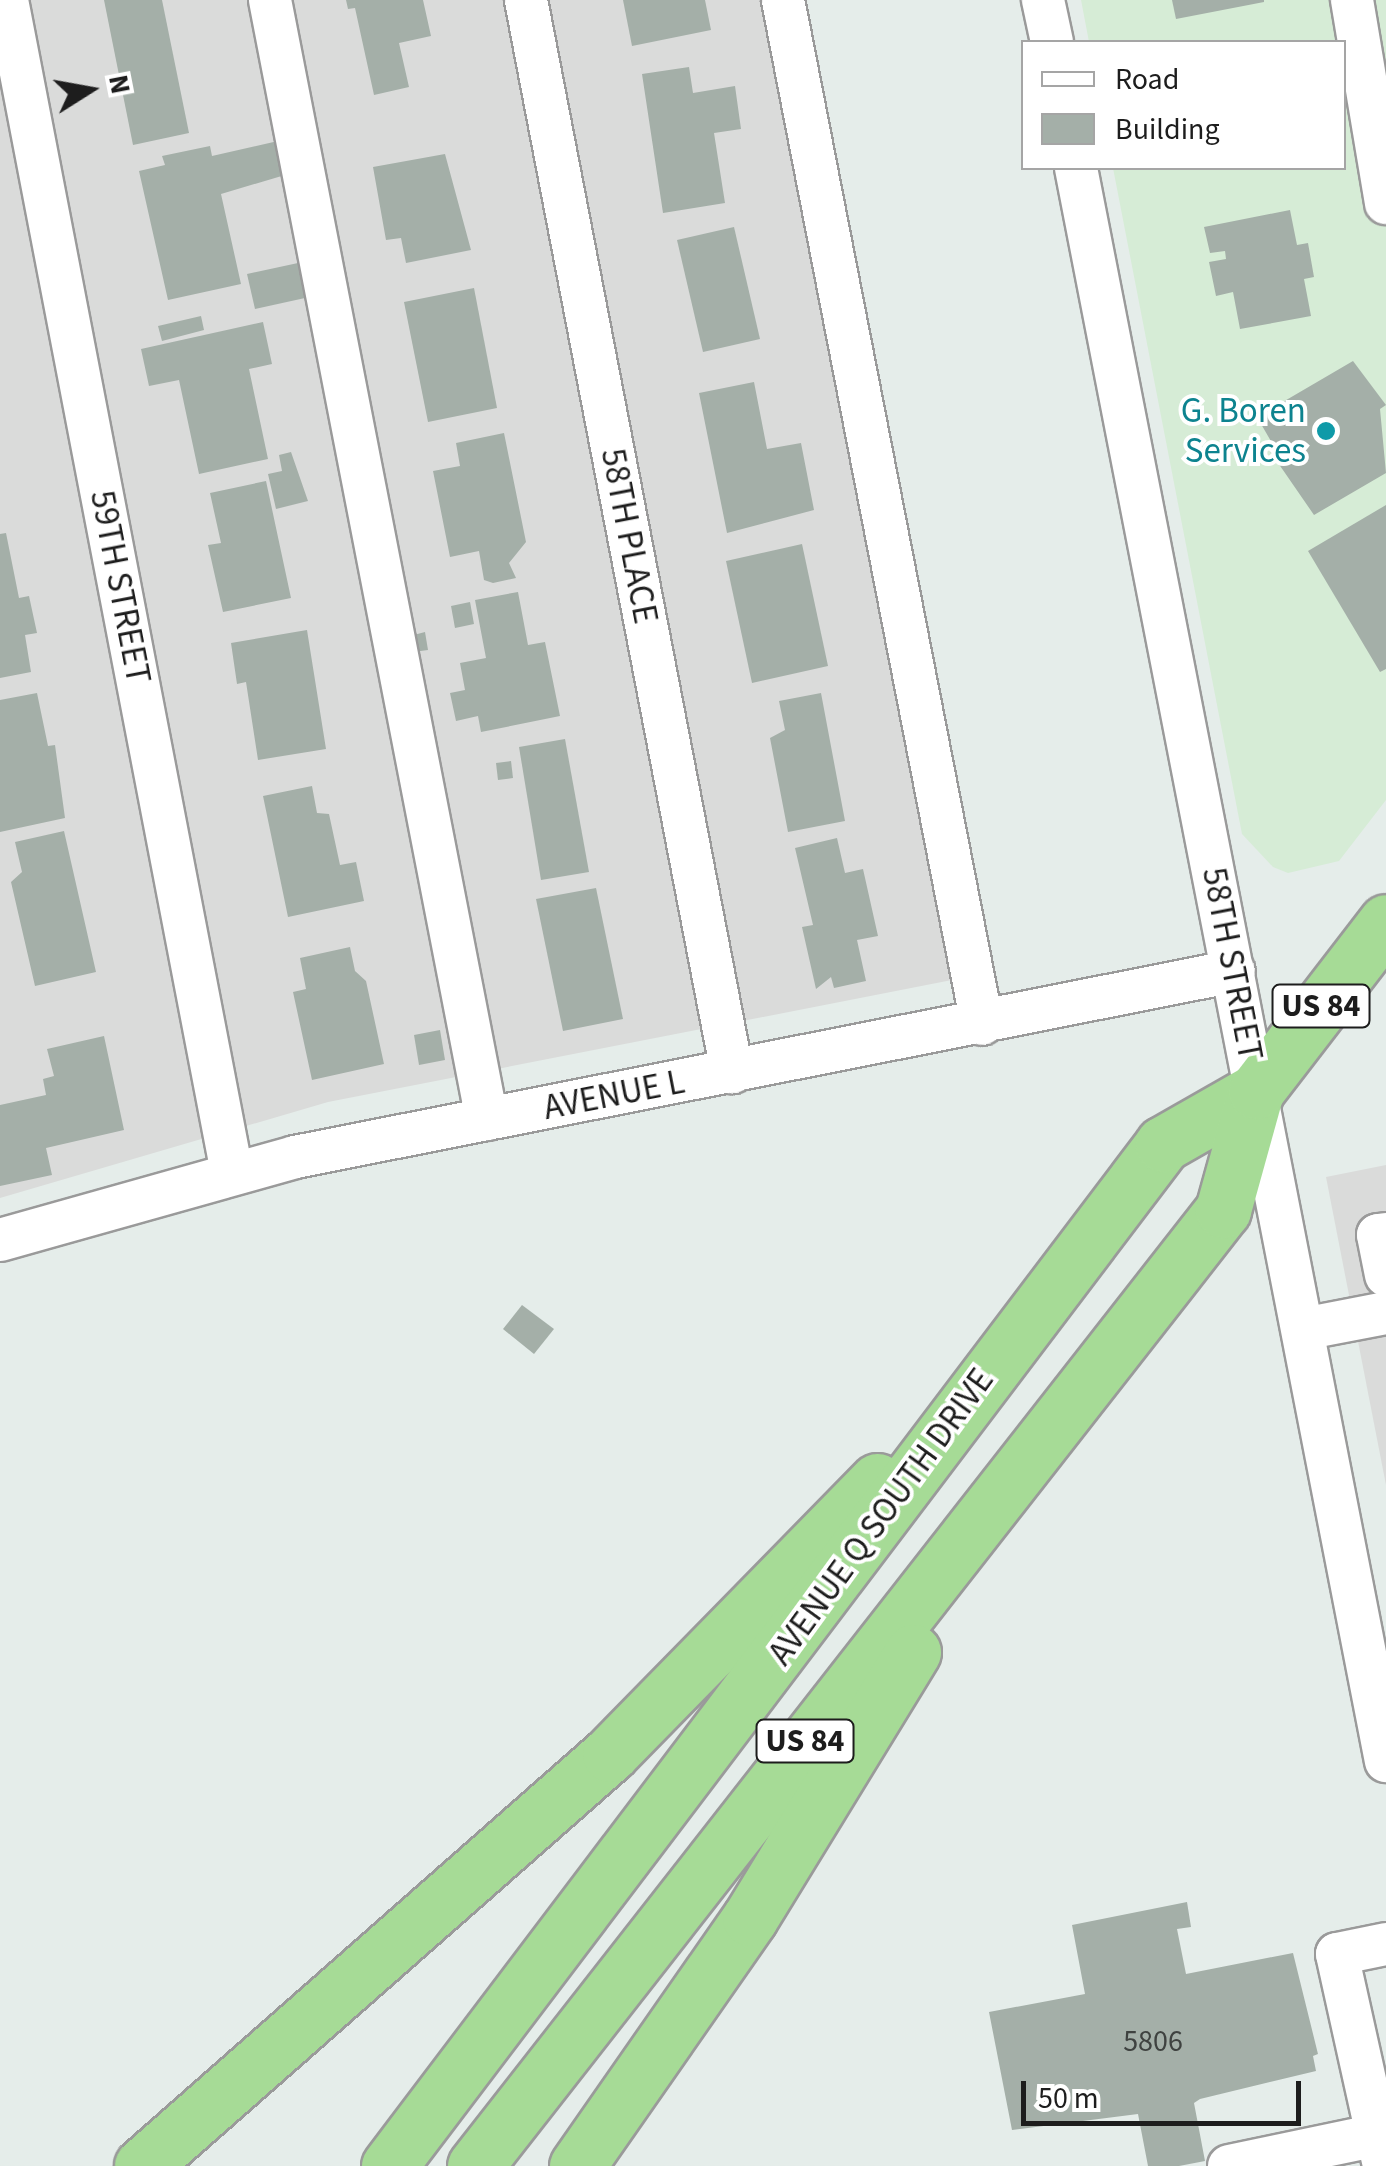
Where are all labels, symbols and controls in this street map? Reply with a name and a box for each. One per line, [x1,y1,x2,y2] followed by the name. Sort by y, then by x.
[40,40,140,140] north arrow
[1021,40,1346,170] legend
[1115,58,1179,101] text: Road
[98,71,141,97] text: N
[1115,108,1220,151] text: Building
[1181,390,1306,472] place label: G. Boren Services
[1315,420,1337,442] marker: G. Boren Services
[591,445,667,627] street label: 58TH PLACE
[81,487,159,687] street label: 59TH STREET
[1193,864,1271,1064] street label: 58TH STREET
[1271,979,1371,1033] road number: US 84
[540,1061,688,1129] street label: AVENUE L
[759,1361,1003,1673] street label: AVENUE Q SOUTH DRIVE
[755,1714,855,1768] road number: US 84
[1123,2024,1183,2060] house number: 5806
[1026,2061,1306,2123] scale bar
[1038,2077,1099,2120] text: 50 m

